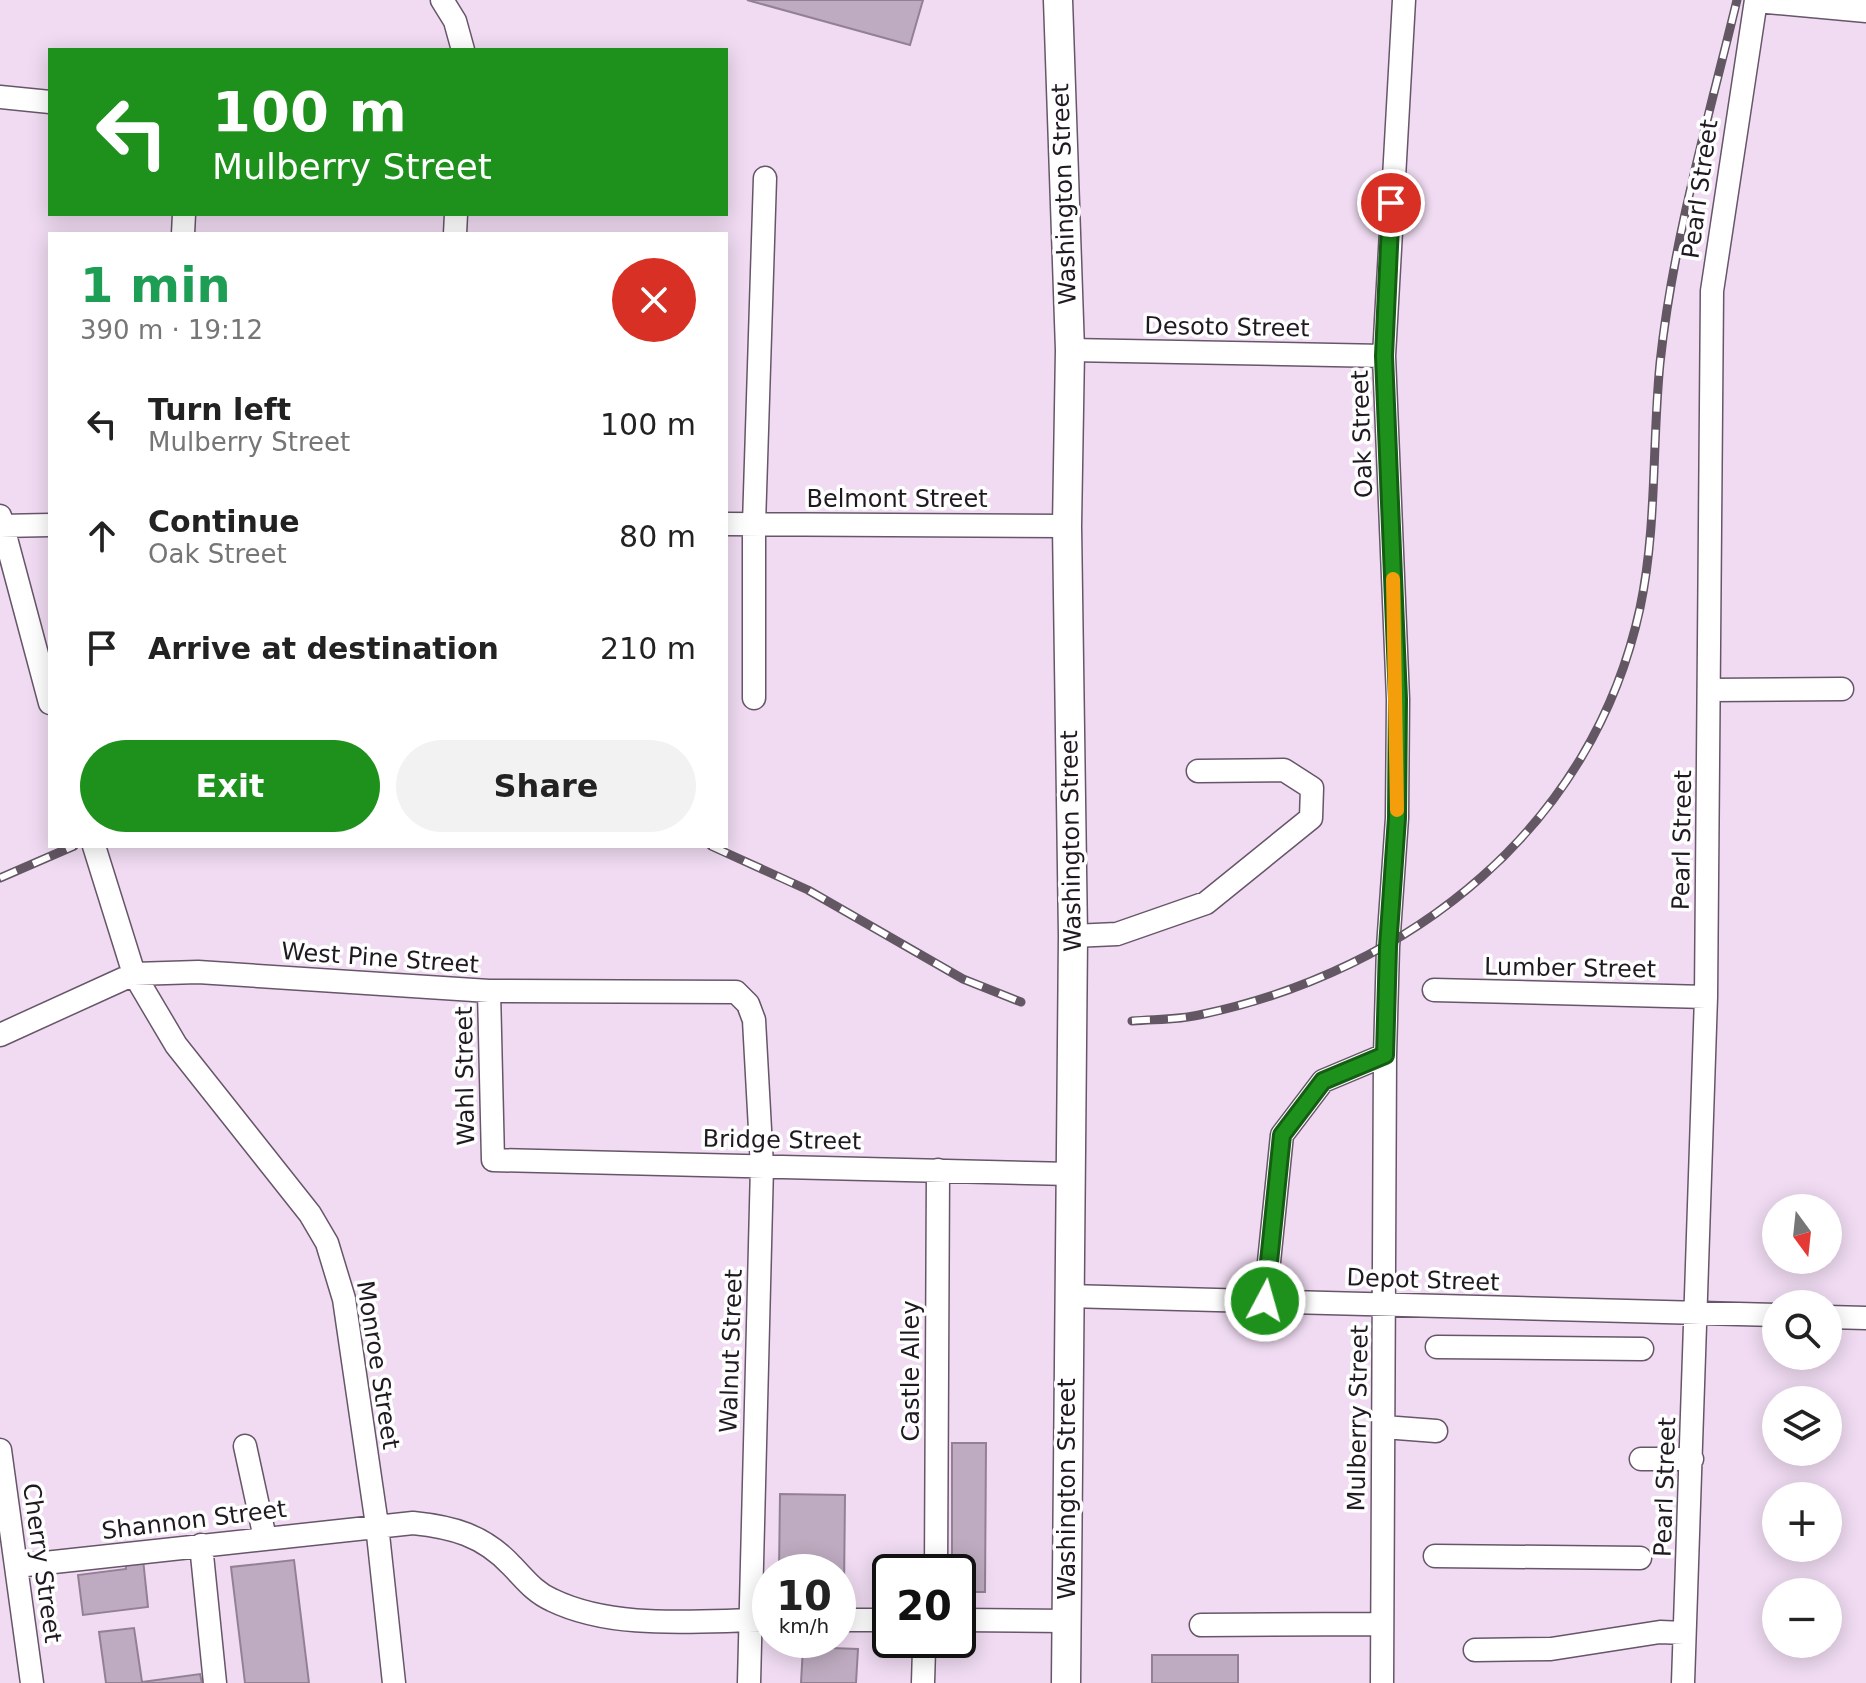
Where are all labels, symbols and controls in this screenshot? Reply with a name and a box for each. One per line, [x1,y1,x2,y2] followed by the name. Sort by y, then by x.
[212,79,407,144] text: 100 m
[80,80,184,184] icon: left
[1046,83,1082,305] street label: Washington Street
[1676,118,1724,260] street label: Pearl Street
[212,146,492,187] text: Mulberry Street
[1357,169,1425,237] pin
[1369,181,1413,225] icon: arrive
[80,257,231,313] text: 1 min
[612,258,696,342] button: close
[1144,312,1310,342] street label: Desoto Street
[80,315,263,345] text: 390 m · 19:12
[1346,370,1378,498] street label: Oak Street
[148,392,291,427] text: Turn left
[80,402,124,446] icon: left
[600,407,696,442] text: 100 m
[148,427,350,457] text: Mulberry Street
[806,485,988,513] street label: Belmont Street
[148,504,300,539] text: Continue
[80,514,124,558] icon: ahead
[619,519,696,554] text: 80 m
[148,539,287,569] text: Oak Street
[80,626,124,670] icon: arrive
[148,631,499,666] text: Arrive at destination
[600,631,696,666] text: 210 m
[1055,730,1087,952] street label: Washington Street
[80,740,380,832] button: Exit
[396,740,696,832] button: Share
[1667,770,1697,910] street label: Pearl Street
[280,937,480,979] street label: West Pine Street
[1484,953,1656,983] street label: Lumber Street
[450,1006,480,1146] street label: Wahl Street
[702,1125,862,1155] street label: Bridge Street
[1762,1194,1842,1274] north arrow
[1762,1194,1842,1658] map controls
[1223,1259,1307,1343] position arrow
[1346,1263,1500,1297] street label: Depot Street
[714,1269,748,1433] street label: Walnut Street
[351,1279,405,1451] street label: Monroe Street
[1762,1290,1842,1370] button: search
[897,1300,925,1442] street label: Castle Alley
[1342,1324,1374,1512] street label: Mulberry Street
[1053,1378,1081,1600] street label: Washington Street
[1762,1386,1842,1466] button: layers
[1649,1416,1681,1558] street label: Pearl Street
[17,1481,67,1645] street label: Cherry Street
[1762,1482,1842,1562] button: +
[100,1495,288,1545] street label: Shannon Street
[872,1554,976,1658] speed limit sign: 20
[776,1573,832,1619] text: 10
[1762,1578,1842,1658] button: −
[779,1614,829,1638] text: km/h

